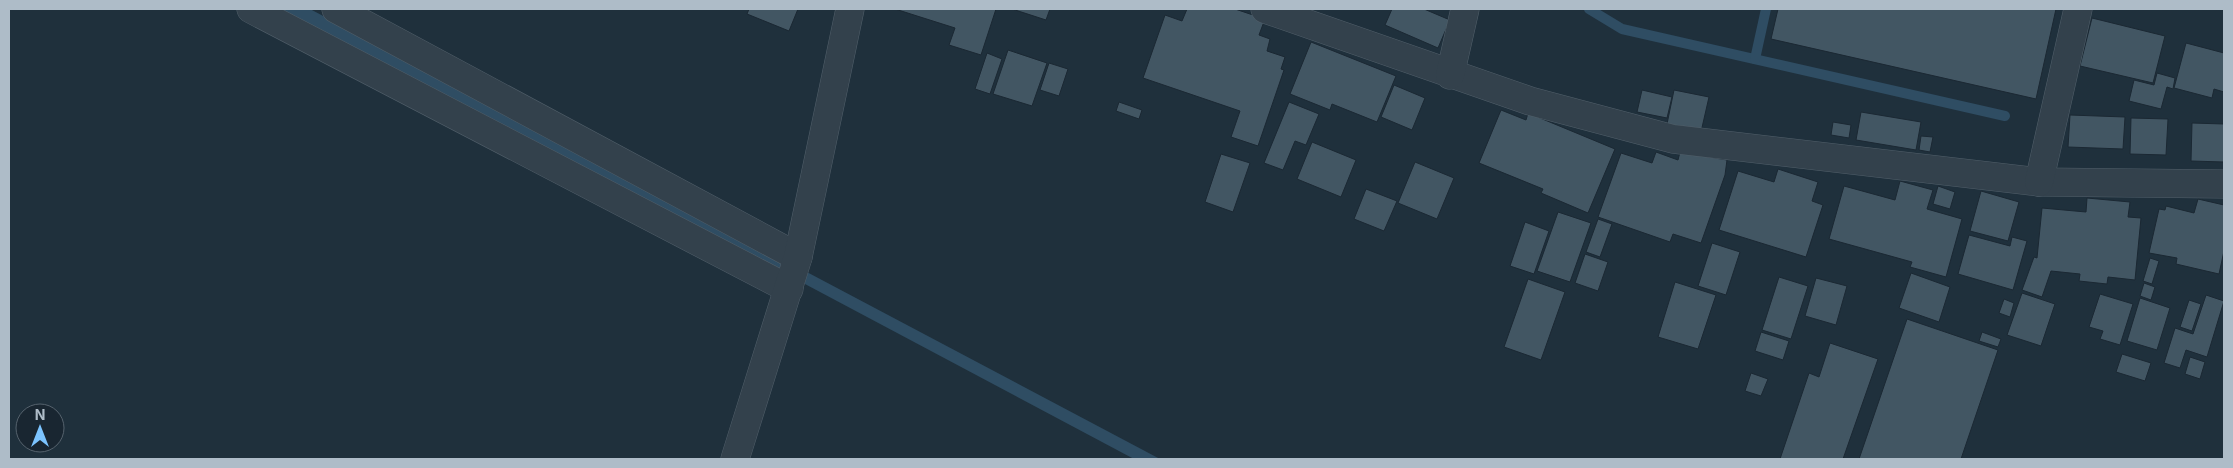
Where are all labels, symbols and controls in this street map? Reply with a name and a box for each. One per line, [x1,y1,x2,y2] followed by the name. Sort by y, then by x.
[15,403,65,453] north arrow
[35,406,45,423] text: N

